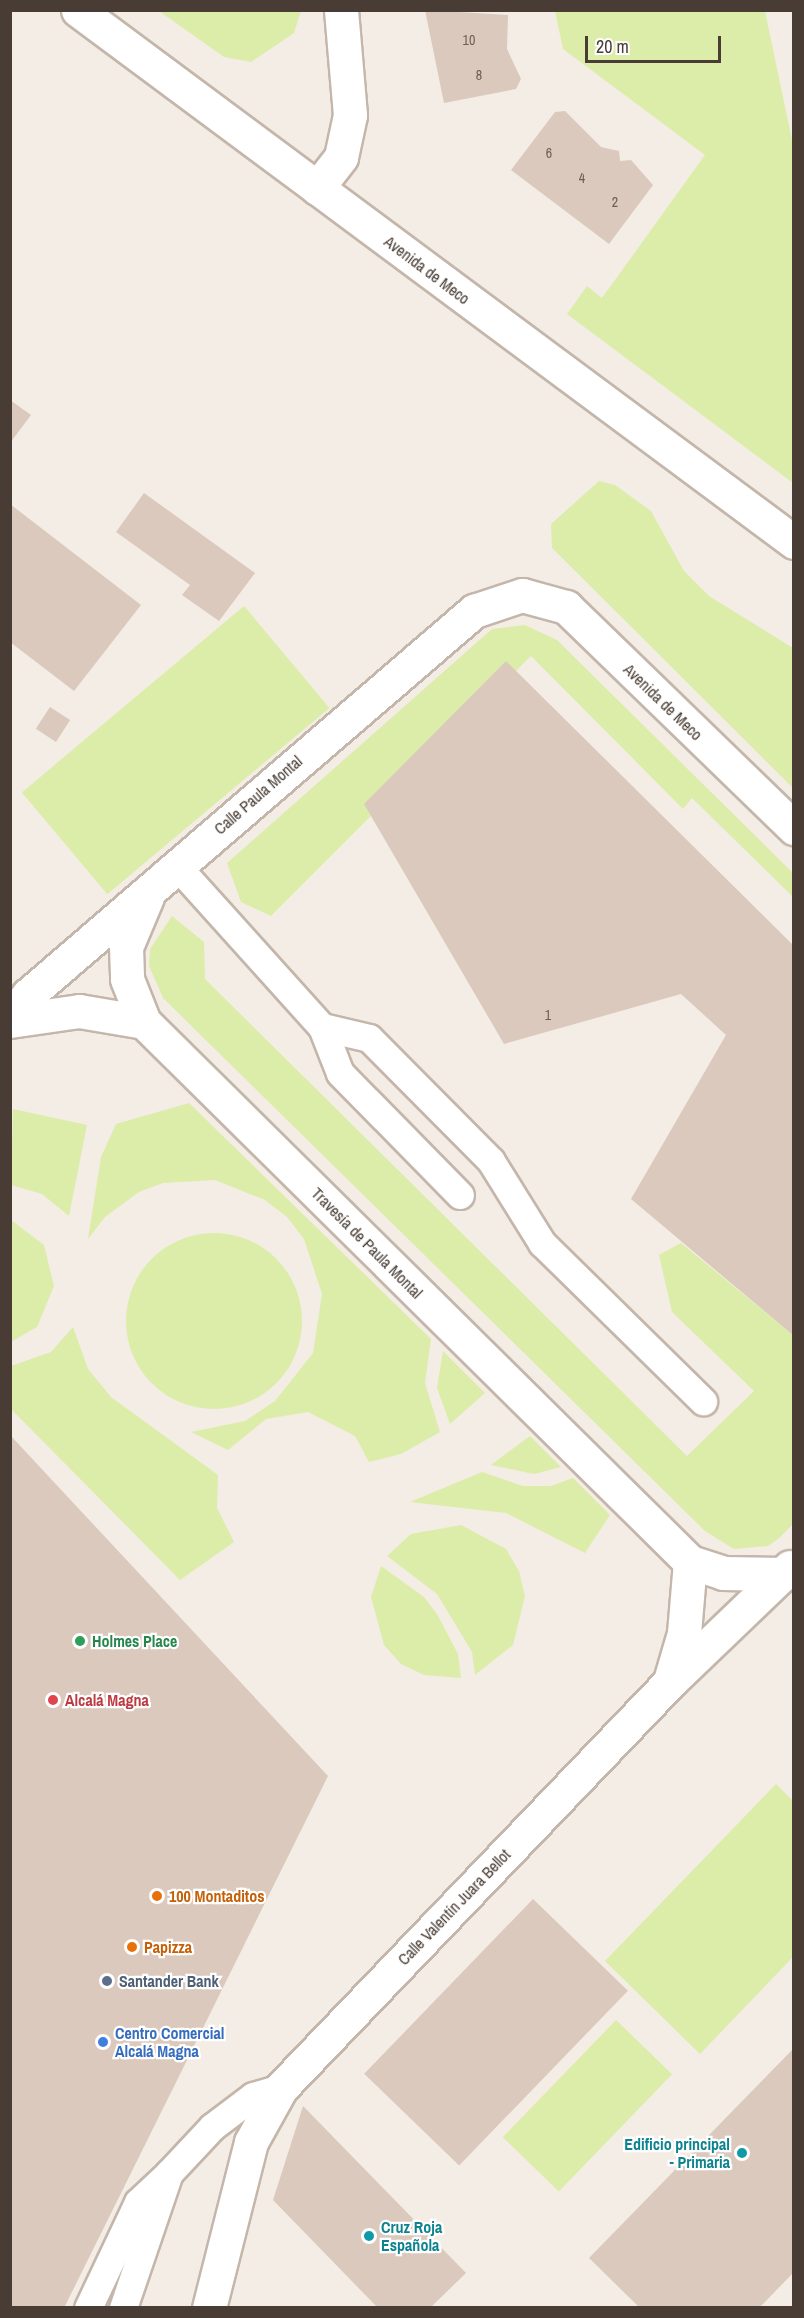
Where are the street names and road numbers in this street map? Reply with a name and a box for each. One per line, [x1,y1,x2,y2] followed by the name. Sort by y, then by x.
[381,232,473,308] street label: Avenida de Meco
[620,660,706,744] street label: Avenida de Meco
[210,752,306,838] street label: Calle Paula Montal
[308,1184,426,1302] street label: Travesía de Paula Montal
[394,1845,514,1969] street label: Calle Valentín Juara Bellot

